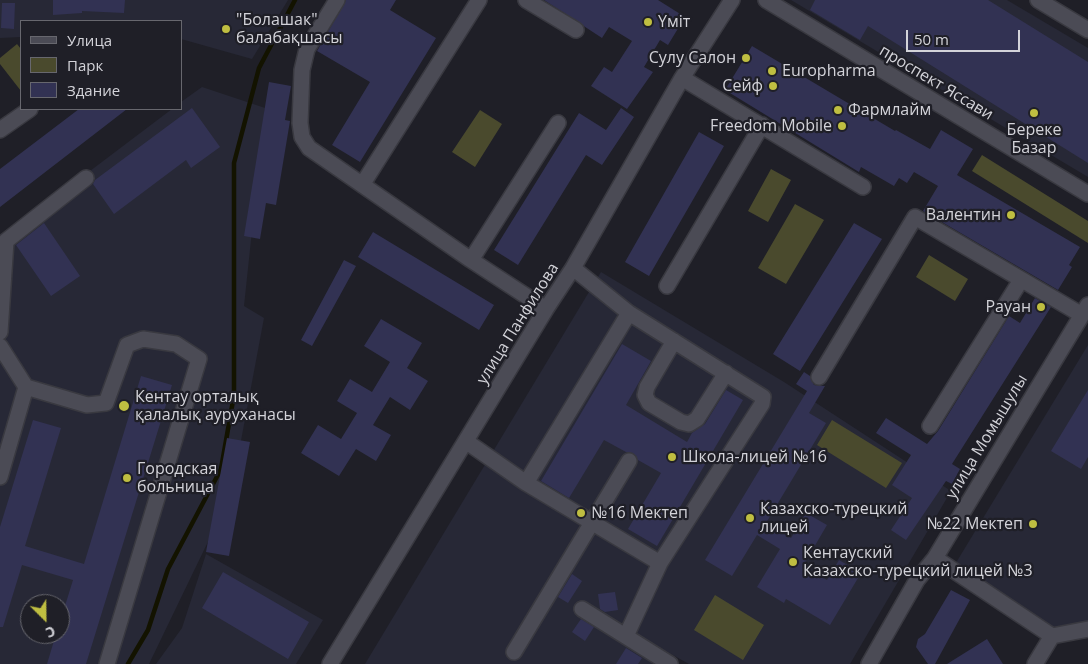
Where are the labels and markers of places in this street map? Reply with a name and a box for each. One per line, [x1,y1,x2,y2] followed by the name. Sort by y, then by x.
[236,10,343,48] place label: "Болашак" балабақшасы
[658,12,690,32] place label: Үміт
[642,16,654,28] marker: Үміт
[220,23,232,35] marker: "Болашак" балабақшасы
[649,48,736,68] place label: Сулу Салон
[740,52,752,64] marker: Сулу Салон
[782,61,876,81] place label: Europharma
[766,65,778,77] marker: Europharma
[722,76,763,96] place label: Сейф
[767,80,779,92] marker: Сейф
[848,100,931,120] place label: Фармлайм
[832,104,844,116] marker: Фармлайм
[1028,107,1040,119] marker: Береке Базар
[710,116,832,136] place label: Freedom Mobile
[836,120,848,132] marker: Freedom Mobile
[1007,120,1061,158] place label: Береке Базар
[926,205,1001,225] place label: Валентин
[1005,209,1017,221] marker: Валентин
[985,297,1031,317] place label: Рауан
[1035,301,1047,313] marker: Рауан
[135,387,296,425] place label: Кентау орталық қалалық ауруханасы
[117,399,131,413] marker: Кентау орталық қалалық ауруханасы
[682,447,827,467] place label: Школа-лицей №16
[666,451,678,463] marker: Школа-лицей №16
[137,459,217,497] place label: Городская больница
[121,472,133,484] marker: Городская больница
[760,499,907,537] place label: Казахско-турецкий лицей
[591,503,688,523] place label: №16 Мектеп
[575,507,587,519] marker: №16 Мектеп
[744,512,756,524] marker: Казахско-турецкий лицей
[926,514,1023,534] place label: №22 Мектеп
[1027,518,1039,530] marker: №22 Мектеп
[803,543,1033,581] place label: Кентауский Казахско-турецкий лицей №3
[787,556,799,568] marker: Кентауский Казахско-турецкий лицей №3

